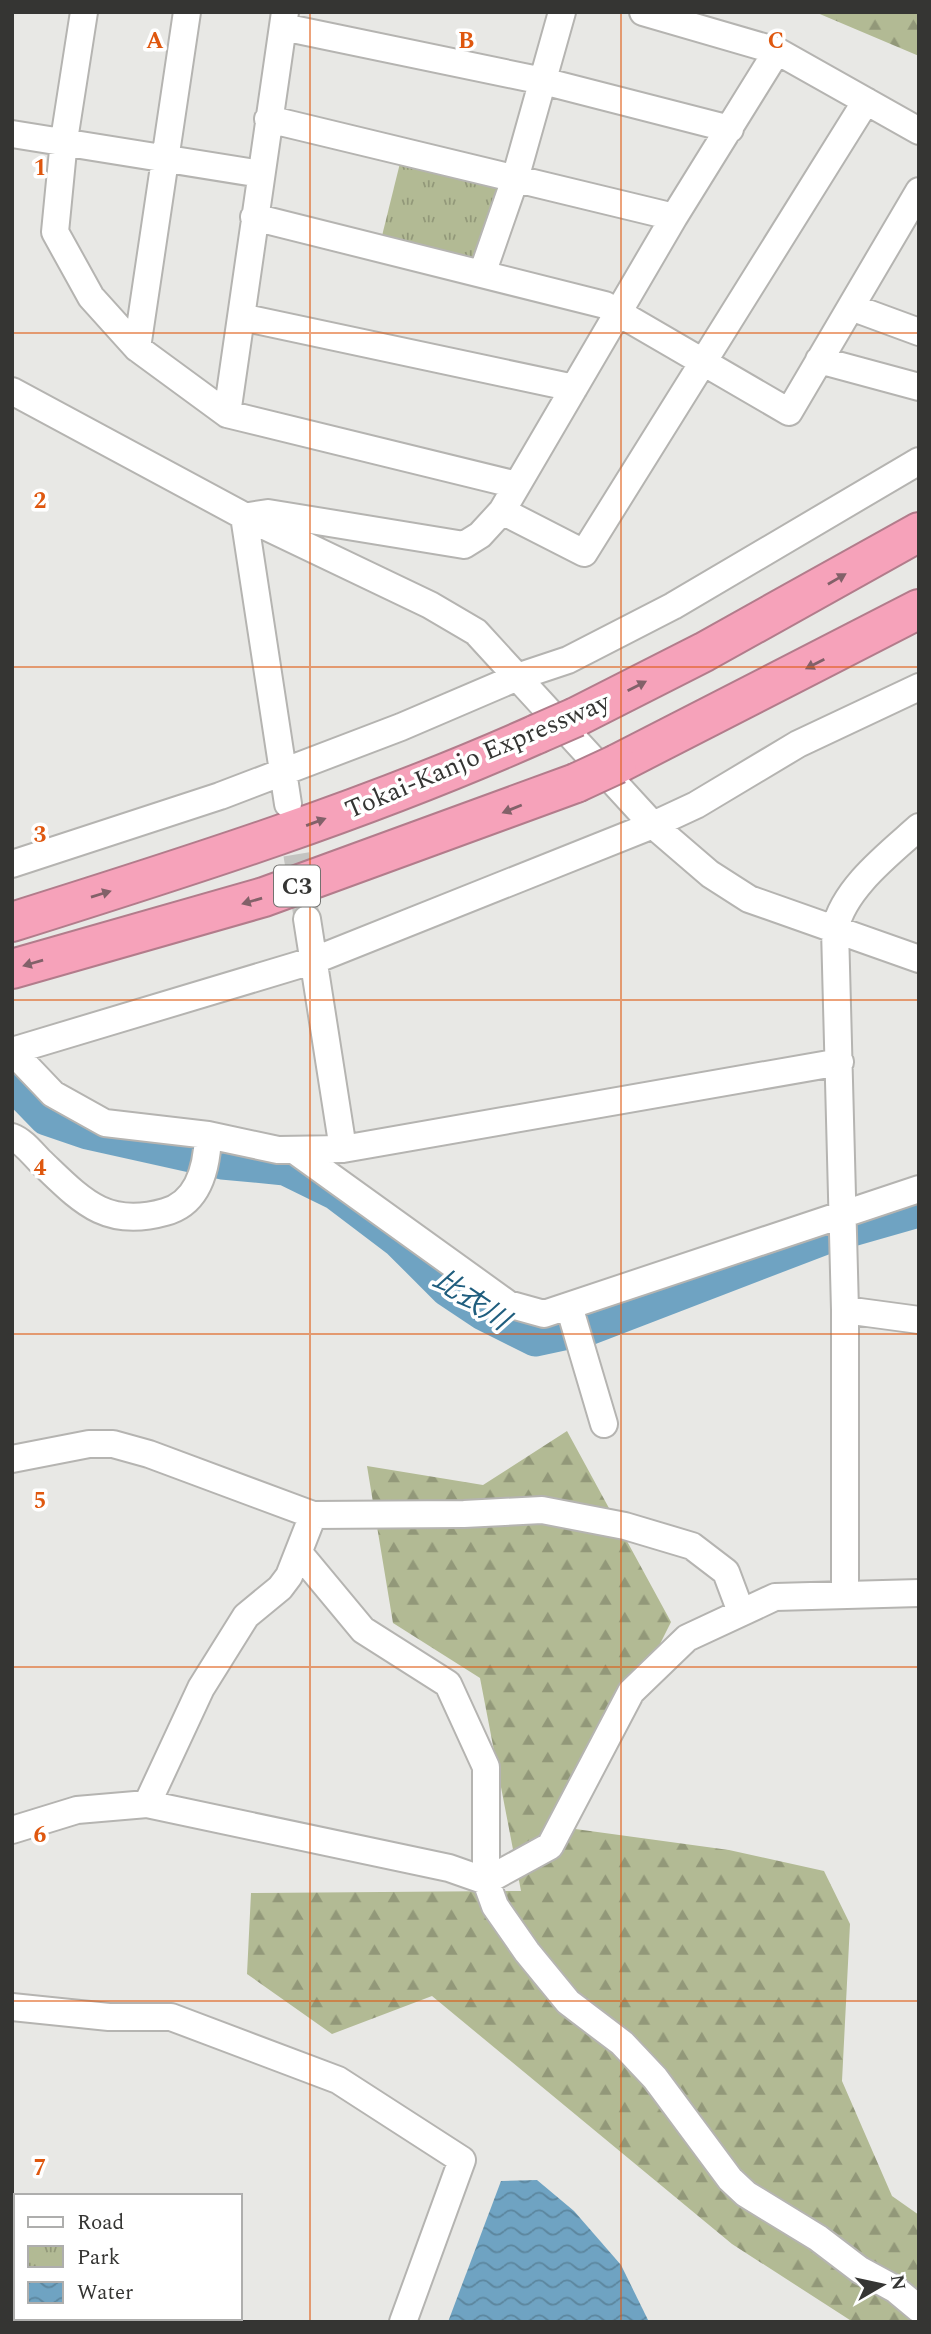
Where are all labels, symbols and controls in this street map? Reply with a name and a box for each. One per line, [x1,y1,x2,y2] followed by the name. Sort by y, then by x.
[146,24,164,59] text: A
[458,24,474,59] text: B
[768,24,784,59] text: C
[34,151,46,186] text: 1
[34,484,47,519] text: 2
[828,573,847,585] one-way arrow
[805,658,825,669] one-way arrow
[627,680,647,692] one-way arrow
[339,681,617,830] street label: Tokai-Kanjo Expressway
[502,803,523,814] one-way arrow
[306,816,327,827] one-way arrow
[34,818,47,853] text: 3
[274,866,320,906] road number: C3
[90,888,111,899] one-way arrow
[241,896,262,906] one-way arrow
[22,958,43,968] one-way arrow
[34,1151,47,1186] text: 4
[424,1259,520,1343] water label: 比衣川
[34,1484,46,1519] text: 5
[34,1818,47,1853] text: 6
[34,2151,46,2186] text: 7
[14,2194,242,2320] legend
[77,2207,124,2239] text: Road
[77,2242,121,2274] text: Park
[847,2250,917,2320] north arrow
[882,2273,913,2293] text: N
[77,2277,133,2309] text: Water

